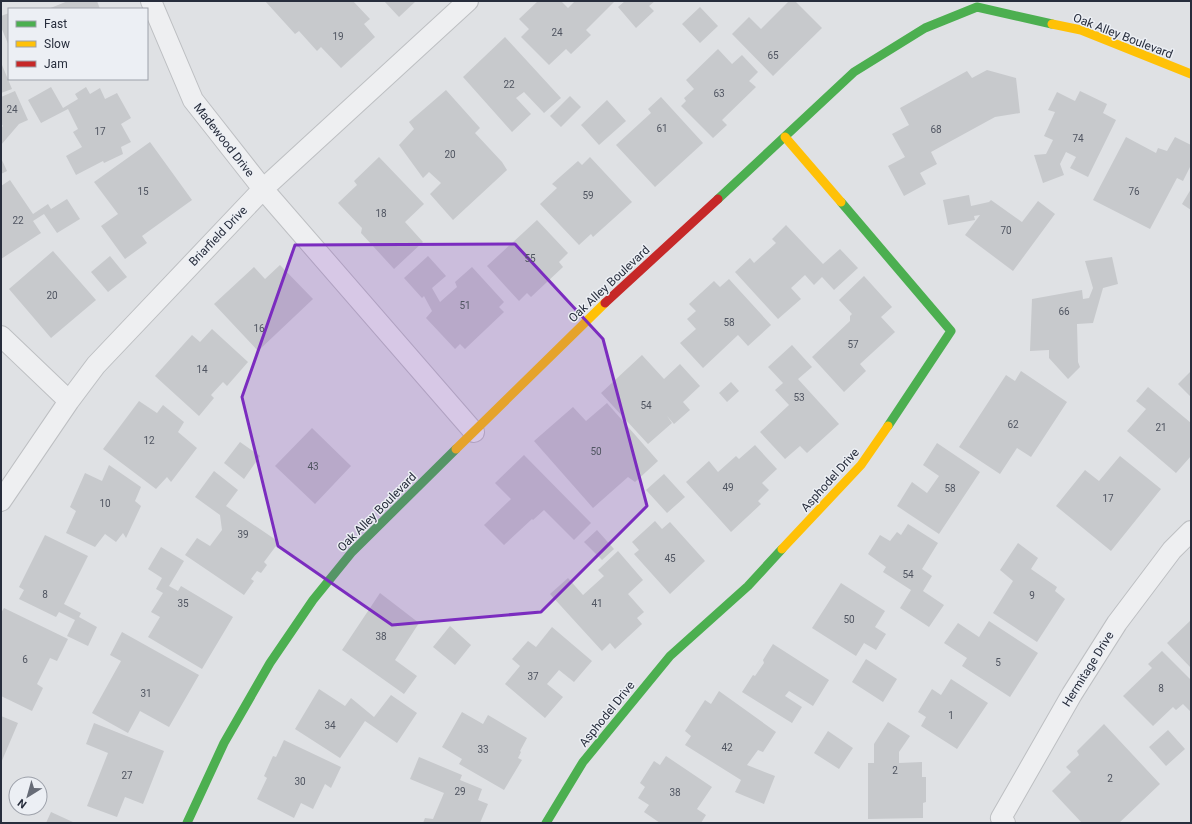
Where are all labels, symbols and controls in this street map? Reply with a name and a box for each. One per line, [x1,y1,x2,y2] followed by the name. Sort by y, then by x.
[8,8,148,80] legend
[1071,11,1175,61] street label: Oak Alley Boulevard
[44,17,67,31] text: Fast
[551,27,563,38] house number: 24
[332,31,344,42] house number: 19
[44,37,70,51] text: Slow
[767,50,779,61] house number: 65
[44,57,68,71] text: Jam
[503,79,515,90] house number: 22
[713,88,725,99] house number: 63
[191,100,257,180] street label: Madewood Drive
[6,104,18,115] house number: 24
[656,123,668,134] house number: 61
[930,124,942,135] house number: 68
[94,126,106,137] house number: 17
[1072,133,1084,144] house number: 74
[444,149,456,160] house number: 20
[137,186,149,197] house number: 15
[1128,186,1140,197] house number: 76
[582,190,594,201] house number: 59
[186,203,250,269] street label: Briarfield Drive
[375,208,387,219] house number: 18
[12,215,24,226] house number: 22
[1000,225,1012,236] house number: 70
[566,243,652,325] street label: Oak Alley Boulevard
[524,253,536,264] house number: 55
[46,290,58,301] house number: 20
[459,300,471,311] house number: 51
[1058,306,1070,317] house number: 66
[723,317,735,328] house number: 58
[253,323,265,334] house number: 16
[847,339,859,350] house number: 57
[196,364,208,375] house number: 14
[793,392,805,403] house number: 53
[640,400,652,411] house number: 54
[1007,419,1019,430] house number: 62
[1155,422,1167,433] house number: 21
[143,435,155,446] house number: 12
[590,446,602,457] house number: 50
[798,446,862,514] street label: Asphodel Drive
[307,461,319,472] house number: 43
[335,470,419,554] street label: Oak Alley Boulevard
[722,482,734,493] house number: 49
[944,483,956,494] house number: 58
[1102,493,1114,504] house number: 17
[99,498,111,509] house number: 10
[237,529,249,540] house number: 39
[664,553,676,564] house number: 45
[902,569,914,580] house number: 54
[42,589,48,600] house number: 8
[1029,590,1035,601] house number: 9
[177,598,189,609] house number: 35
[591,598,603,609] house number: 41
[843,614,855,625] house number: 50
[1059,629,1117,709] street label: Hermitage Drive
[375,631,387,642] house number: 38
[22,654,28,665] house number: 6
[995,657,1001,668] house number: 5
[527,671,539,682] house number: 37
[576,678,638,750] street label: Asphodel Drive
[1158,683,1164,694] house number: 8
[140,688,152,699] house number: 31
[948,710,954,721] house number: 1
[324,720,336,731] house number: 34
[721,742,733,753] house number: 42
[477,744,489,755] house number: 33
[892,765,898,776] house number: 2
[121,770,133,781] house number: 27
[1107,773,1113,784] house number: 2
[8,776,48,816] north arrow
[294,776,306,787] house number: 30
[454,786,466,797] house number: 29
[669,787,681,798] house number: 38
[15,796,29,811] text: N

